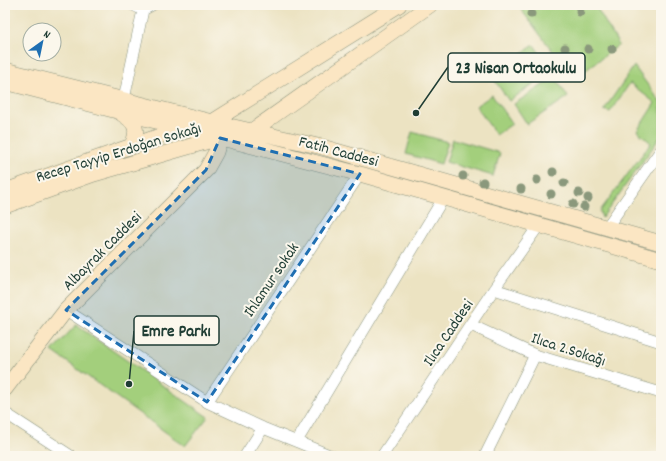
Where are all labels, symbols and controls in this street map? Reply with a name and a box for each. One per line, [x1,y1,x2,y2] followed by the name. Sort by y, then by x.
[22,22,62,62] north arrow
[40,27,53,44] text: N
[448,53,585,82] callout: 23 Nisan Ortaokulu
[456,58,576,82] text: 23 Nisan Ortaokulu
[33,117,204,189] street label: Recep Tayyip Erdoğan Sokağı
[296,131,381,174] street label: Fatih Caddesi
[58,207,148,297] street label: Albayrak Caddesi
[239,238,306,322] street label: Ihlamur sokak
[418,295,480,372] street label: Ilıca Caddesi
[134,316,219,345] callout: Emre Parkı
[141,321,211,345] text: Emre Parkı
[528,328,609,373] street label: Ilıca 2.Sokağı

